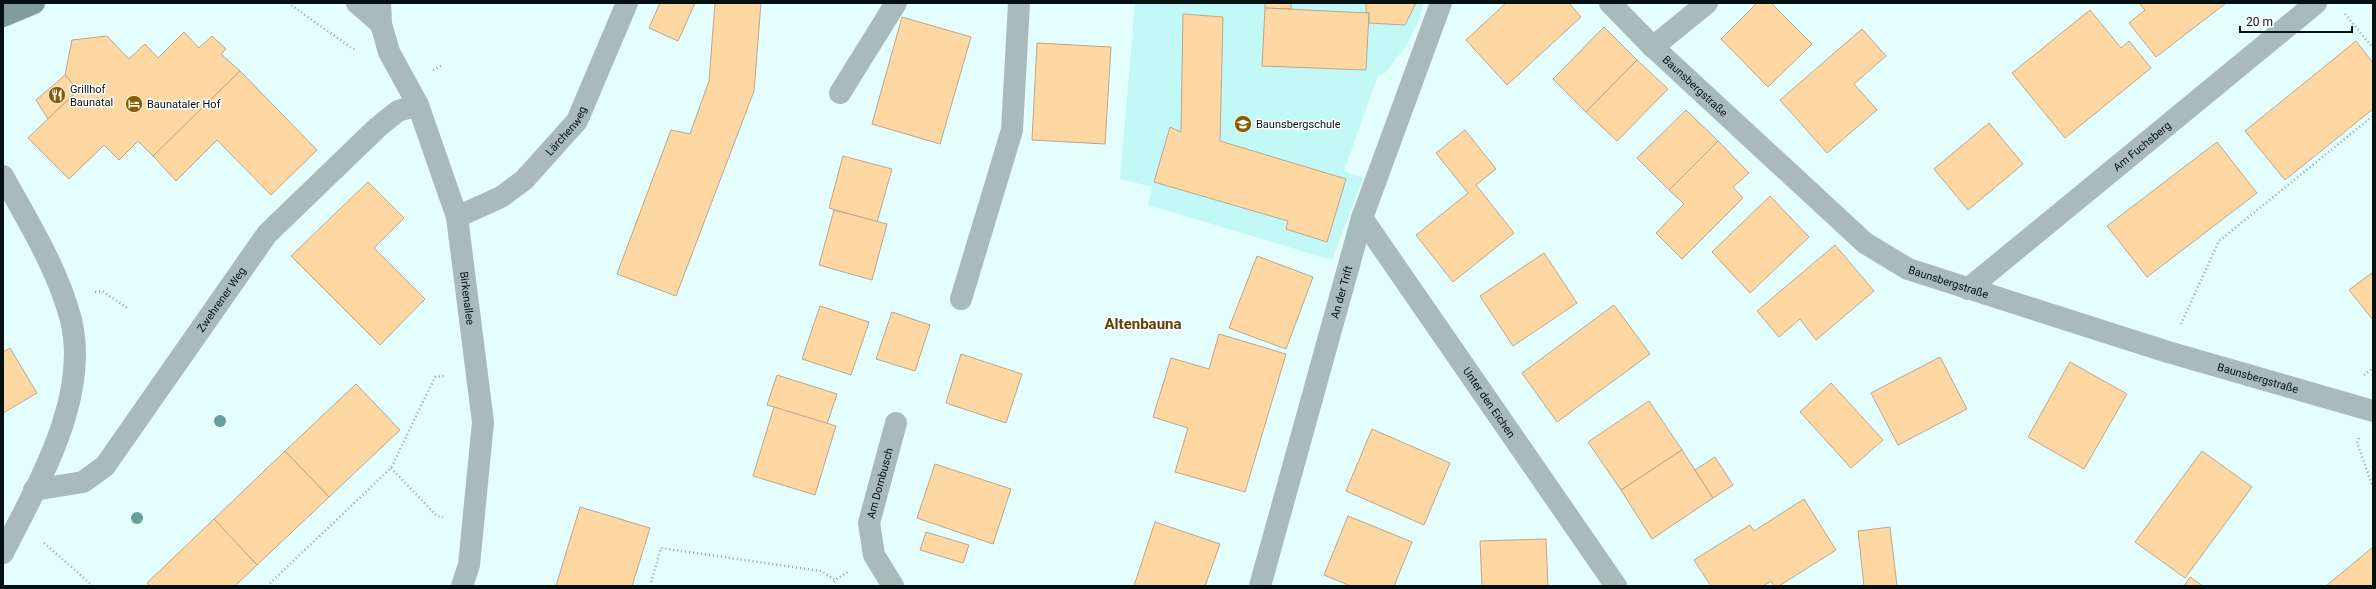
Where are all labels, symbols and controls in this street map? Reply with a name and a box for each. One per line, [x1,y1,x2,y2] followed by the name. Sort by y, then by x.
[2240,8,2352,34] scale bar
[2246,15,2273,29] text: 20 m
[1660,53,1730,119] street label: Baunsbergstraße
[70,83,113,109] place label: Grillhof Baunatal
[47,85,67,105] restaurant icon: Grillhof Baunatal
[124,94,144,114] hotel icon: Baunataler Hof
[147,98,221,111] place label: Baunataler Hof
[543,104,589,158] street label: Lärchenweg
[1233,114,1253,134] school or university icon: Baunsbergschule
[1256,118,1341,131] place label: Baunsbergschule
[2110,119,2173,174] street label: Am Fuchsberg
[1907,263,1991,301] street label: Baunsbergstraße
[1328,264,1355,320] street label: An der Trift
[194,265,248,334] street label: Zwehrener Weg
[457,271,477,326] street label: Birkenallee
[1105,315,1181,333] district label: Altenbauna
[2216,360,2300,396] street label: Baunsbergstraße
[1460,365,1518,440] street label: Unter den Eichen
[864,446,895,520] street label: Am Dornbusch

